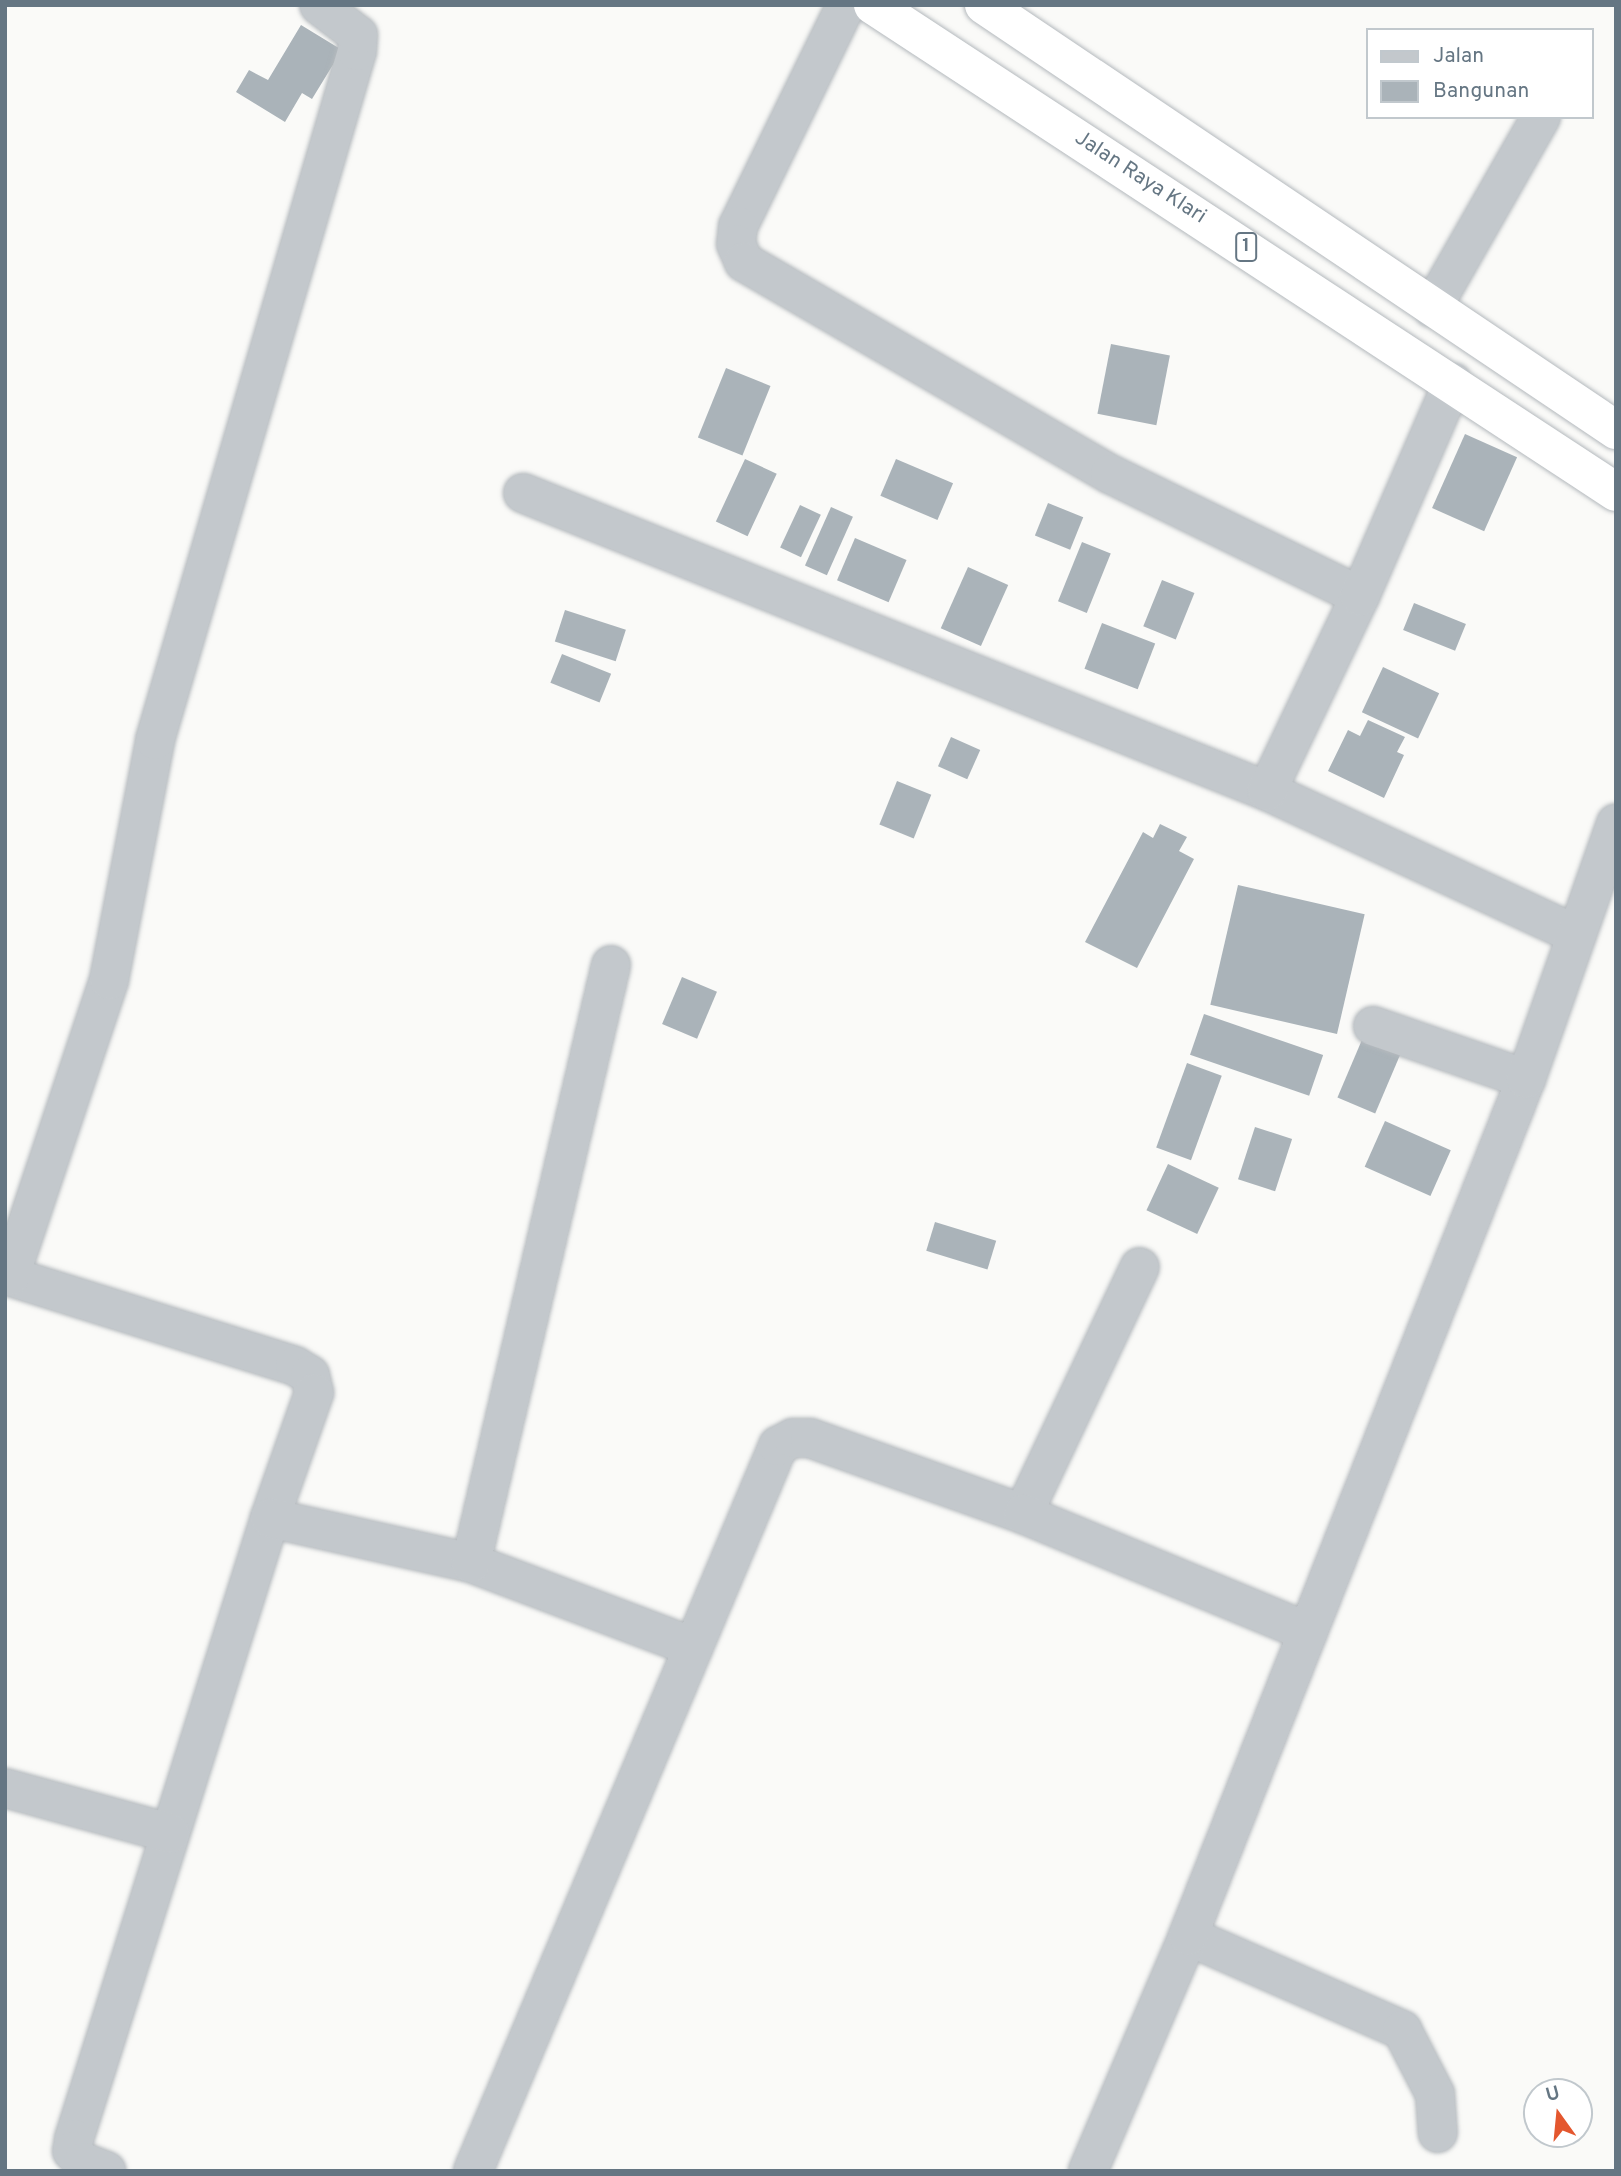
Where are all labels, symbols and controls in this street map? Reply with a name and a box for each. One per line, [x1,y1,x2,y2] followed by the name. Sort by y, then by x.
[1366,28,1593,119] legend
[1433,43,1484,70] text: Jalan
[1433,78,1529,105] text: Bangunan
[1070,126,1210,230] street label: Jalan Raya Klari
[1234,232,1258,262] road number: 1
[1523,2078,1593,2148] north arrow
[1543,2081,1563,2108] text: U

